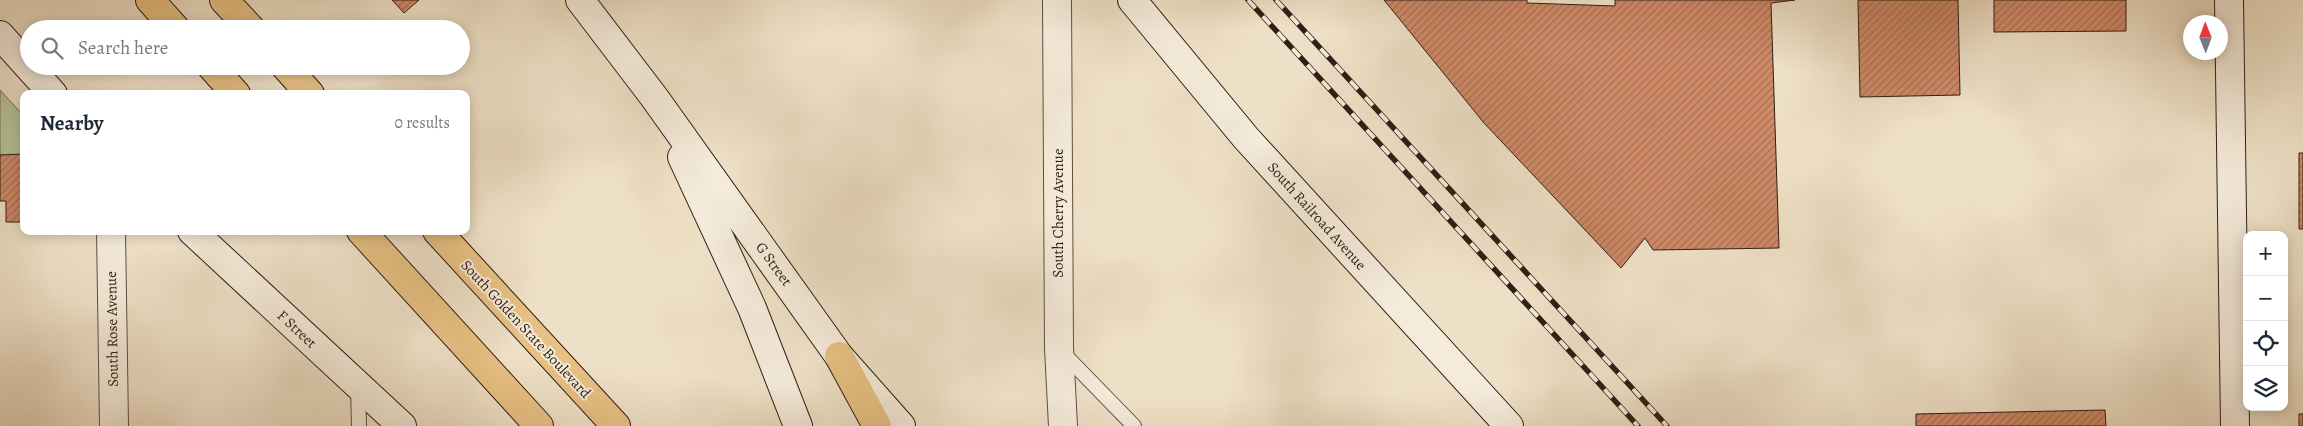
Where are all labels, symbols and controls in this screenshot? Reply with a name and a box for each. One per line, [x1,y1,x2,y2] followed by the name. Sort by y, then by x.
[2183,15,2228,60] north arrow
[20,20,470,75] search box
[38,34,66,62] icon: search
[78,35,168,61] text: Search here
[40,109,103,137] text: Nearby
[394,112,450,134] text: 0 results
[1048,148,1068,278] street label: South Cherry Avenue
[1263,158,1371,274] street label: South Railroad Avenue
[2243,231,2288,411] map controls
[2243,231,2288,276] button: +
[751,238,797,290] street label: G Street
[457,256,596,403] street label: South Golden State Boulevard
[101,271,123,387] street label: South Rose Avenue
[2243,276,2288,321] button: −
[273,305,321,353] street label: F Street
[2243,321,2288,366] button: locate
[2243,366,2288,411] button: layers

